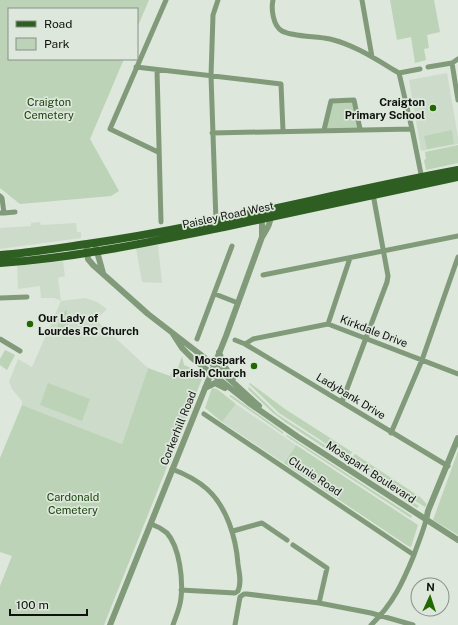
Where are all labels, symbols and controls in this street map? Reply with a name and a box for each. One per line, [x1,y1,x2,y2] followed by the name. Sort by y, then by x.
[8,8,138,60] legend
[44,17,72,31] text: Road
[44,37,70,51] text: Park
[24,96,74,121] park label: Craigton Cemetery
[345,96,425,121] place label: Craigton Primary School
[428,103,438,113] marker: Craigton Primary School
[181,199,275,231] street label: Paisley Road West
[38,312,139,337] place label: Our Lady of Lourdes RC Church
[339,313,409,349] street label: Kirkdale Drive
[25,319,35,329] marker: Our Lady of Lourdes RC Church
[172,354,247,379] place label: Mosspark Parish Church
[249,361,259,371] marker: Mosspark Parish Church
[314,371,388,421] street label: Ladybank Drive
[158,389,198,467] street label: Corkerhill Road
[324,439,418,505] street label: Mosspark Boulevard
[286,454,344,498] street label: Clunie Road
[47,491,99,516] park label: Cardonald Cemetery
[410,577,450,617] north arrow
[426,581,435,593] text: N
[10,591,87,617] scale bar
[16,598,49,612] text: 100 m

